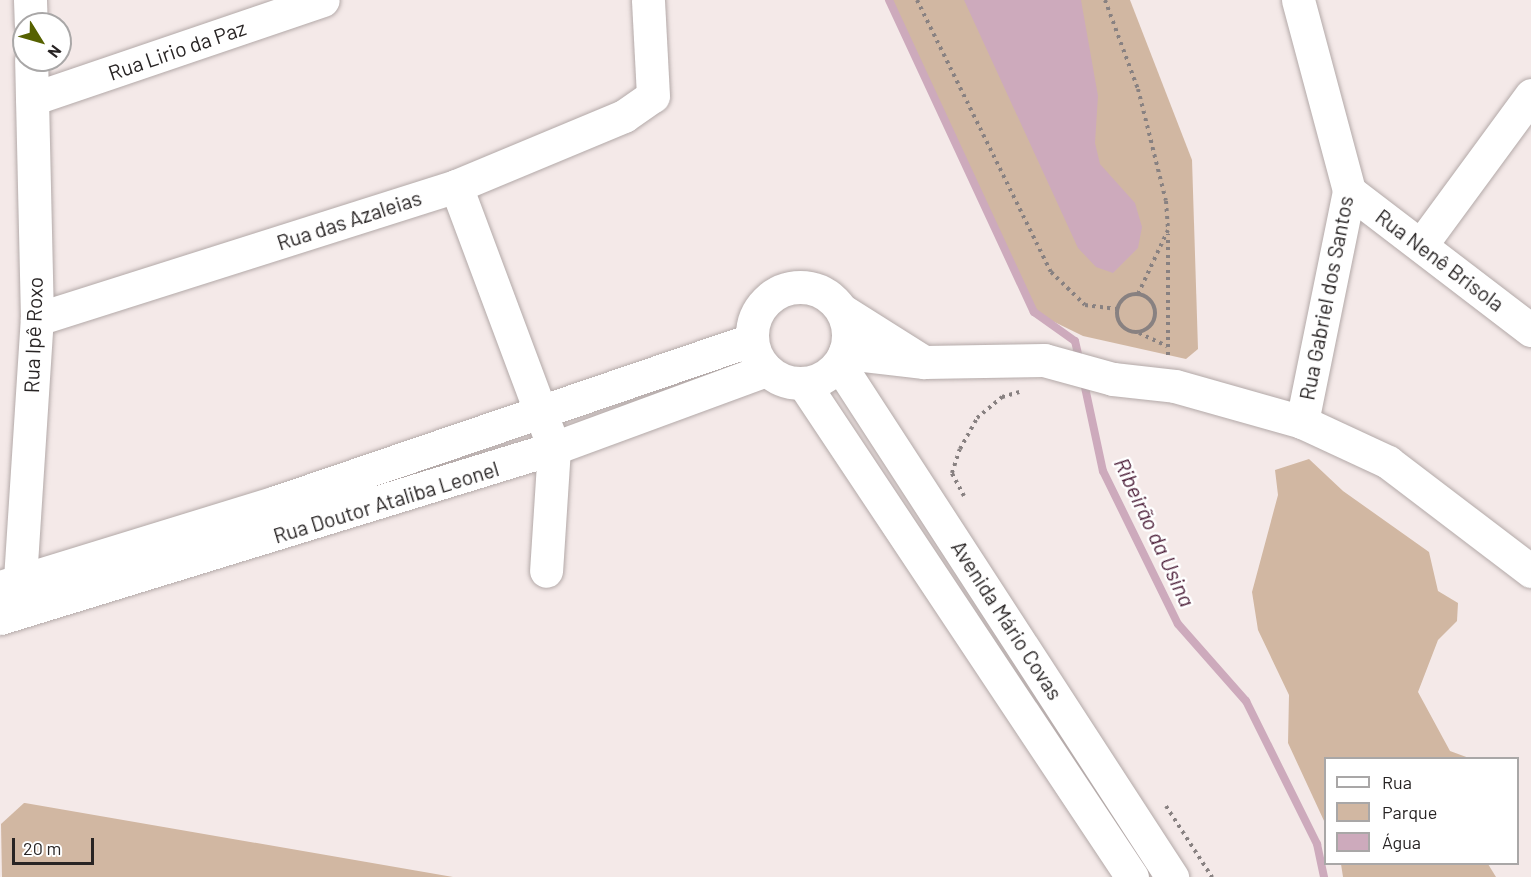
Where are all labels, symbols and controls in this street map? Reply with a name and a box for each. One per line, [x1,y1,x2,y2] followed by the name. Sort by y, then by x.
[12,12,72,72] north arrow
[105,15,249,85] street label: Rua Lirio da Paz
[44,42,66,62] text: N
[274,185,424,255] street label: Rua das Azaleias
[1294,194,1358,402] street label: Rua Gabriel dos Santos
[1371,204,1509,316] street label: Rua Nenê Brisola
[18,276,48,394] street label: Rua Ipê Roxo
[1109,453,1201,611] water label: Ribeirão da Usina
[270,456,502,548] street label: Rua Doutor Ataliba Leonel
[946,536,1068,704] street label: Avenida Mário Covas
[1324,757,1519,865] legend
[1382,771,1412,793] text: Rua
[1382,801,1437,823] text: Parque
[15,826,98,864] scale bar
[1382,831,1421,853] text: Água
[23,837,61,859] text: 20 m

